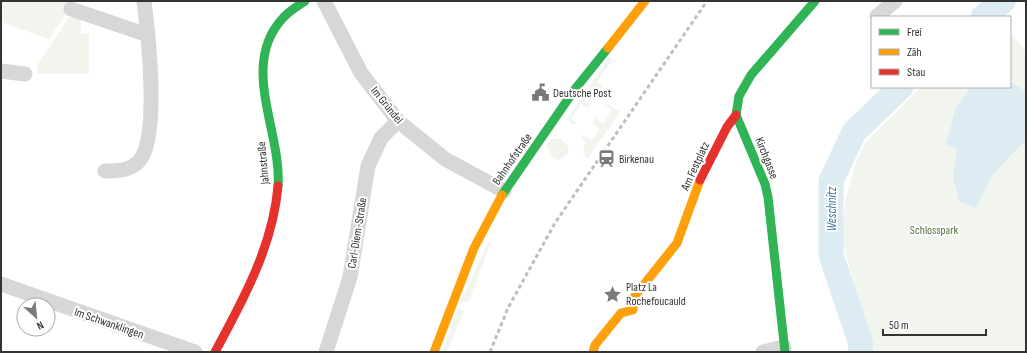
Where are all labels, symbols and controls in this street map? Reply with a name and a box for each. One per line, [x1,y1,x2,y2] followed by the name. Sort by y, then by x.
[871,16,1011,88] legend
[907,25,922,40] text: Frei
[907,45,922,60] text: Zäh
[907,65,925,80] text: Stau
[530,83,550,103] public building icon: Deutsche Post
[367,84,406,127] street label: Im Gründel
[553,86,612,101] place label: Deutsche Post
[489,130,536,188] street label: Bahnhofstraße
[751,135,782,181] street label: Kirchgasse
[677,139,714,194] street label: Am Festplatz
[254,141,273,186] street label: Jahnstraße
[596,149,616,169] station icon: Birkenau
[619,152,654,167] place label: Birkenau
[824,186,840,231] water label: Weschnitz
[344,196,371,270] street label: Carl-Diem-Straße
[910,223,959,238] park label: Schlosspark
[626,280,686,309] place label: Platz La Rochefoucauld
[603,284,623,304] place icon: Platz La Rochefoucauld
[16,297,56,337] north arrow
[72,305,146,342] street label: Im Schwanklingen
[883,311,986,337] scale bar
[35,318,46,333] text: N
[889,318,909,333] text: 50 m

